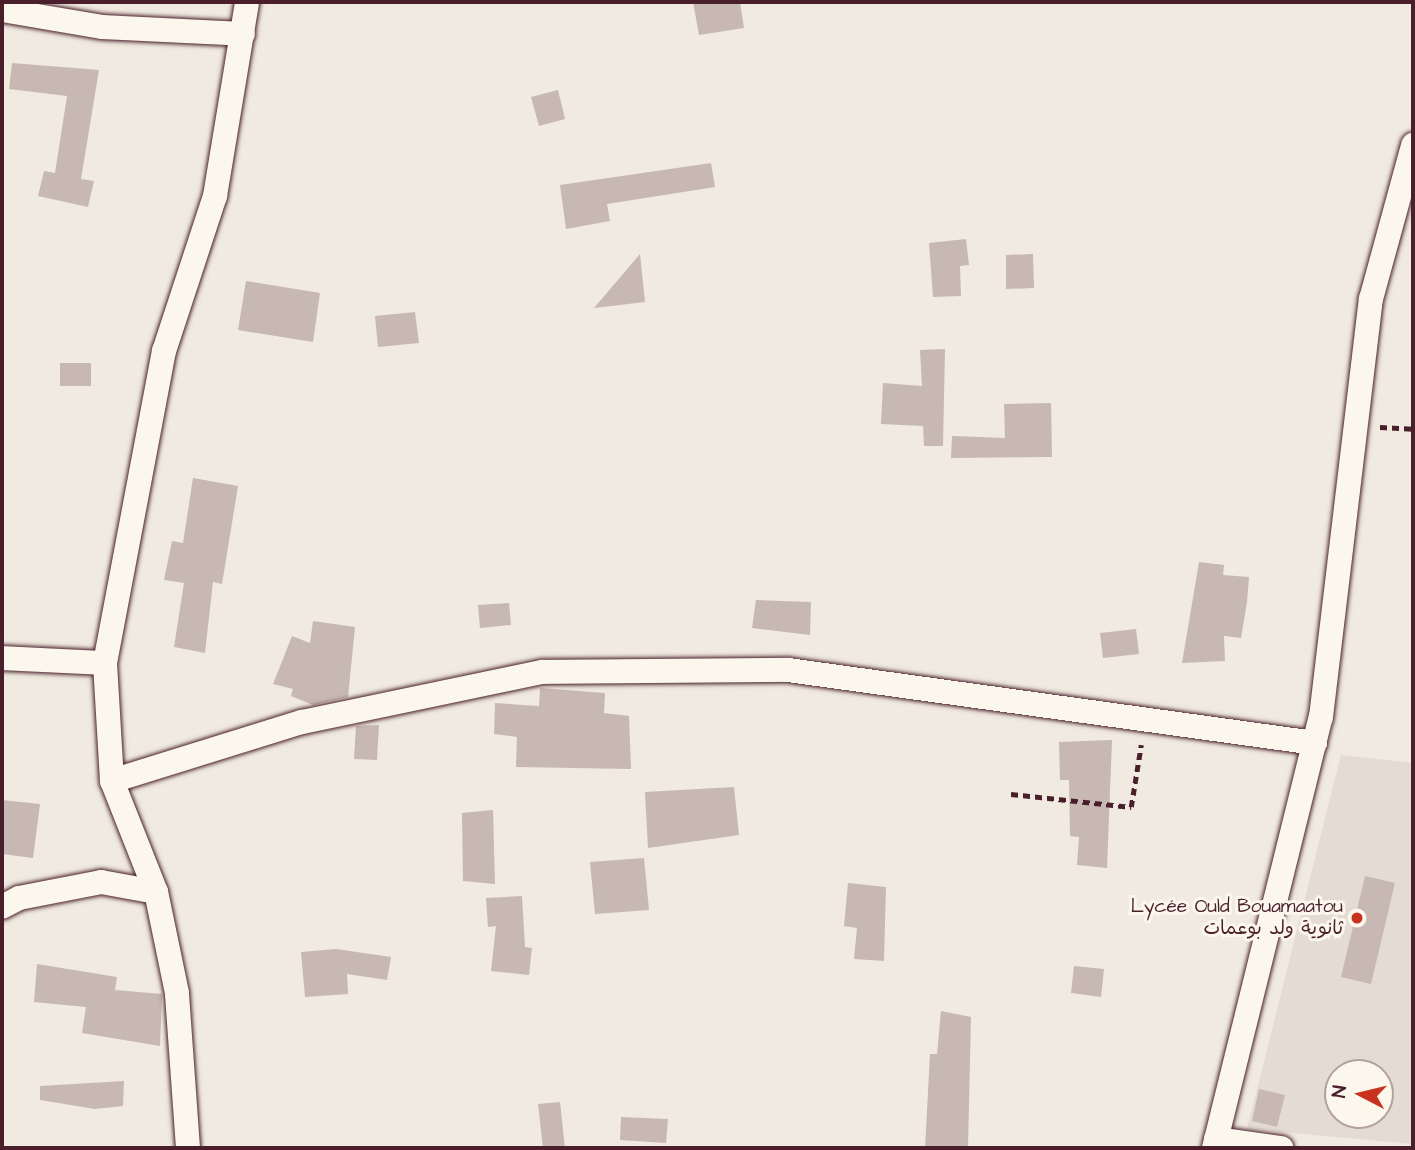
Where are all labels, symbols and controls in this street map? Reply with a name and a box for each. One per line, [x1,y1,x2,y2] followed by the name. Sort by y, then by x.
[1131,896,1343,940] place label: Lycée Ould Bouamaatou ثانوية ولد بوعمات
[1349,910,1365,926] marker: Lycée Ould Bouamaatou ثانوية ولد بوعمات
[1324,1059,1394,1129] north arrow
[1326,1084,1354,1099] text: N

